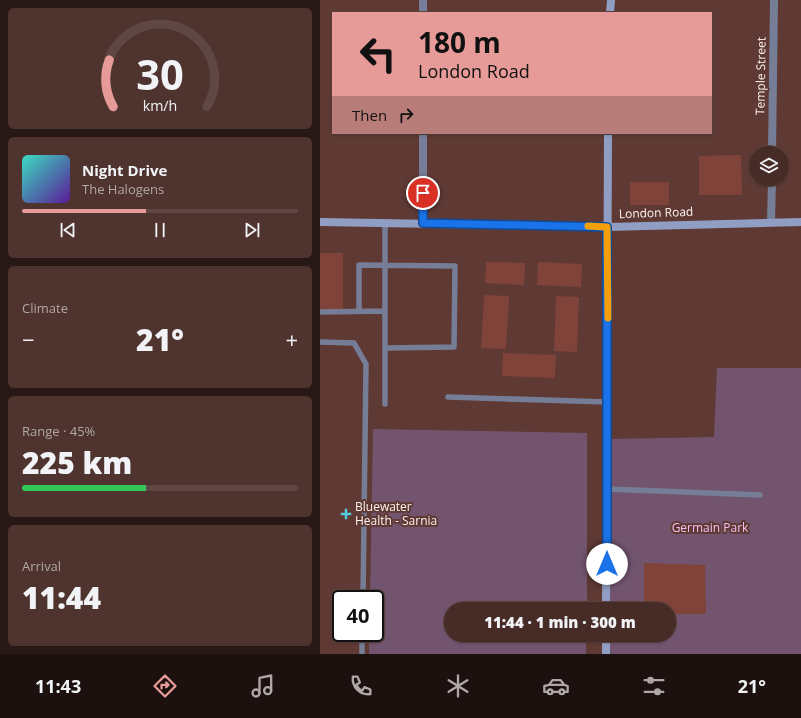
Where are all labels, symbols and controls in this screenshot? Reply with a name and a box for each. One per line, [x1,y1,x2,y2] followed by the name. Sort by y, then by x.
[418,23,501,61] text: 180 m
[352,28,404,80] icon: left
[751,37,770,115] street label: Temple Street
[136,45,184,101] text: 30
[418,59,530,83] text: London Road
[143,95,177,114] text: km/h
[395,104,417,126] icon: right
[352,105,387,125] text: Then
[749,146,789,186] map controls
[749,146,789,186] button: layers
[82,160,167,180] text: Night Drive
[406,176,440,210] pin
[82,180,164,198] text: The Halogens
[412,182,434,204] icon: arrive
[618,203,694,222] street label: London Road
[57,219,79,241] icon: previous
[149,219,171,241] icon: pause
[241,219,263,241] icon: next
[22,299,68,317] text: Climate
[136,319,184,360] text: 21°
[22,324,35,354] text: −
[285,324,298,354] text: +
[22,422,95,440] text: Range · 45%
[22,442,132,483] text: 225 km
[355,498,437,529] place label: Bluewater Health - Sarnia
[340,508,352,520] marker: Bluewater Health - Sarnia
[672,519,749,536] park label: Germain Park
[586,543,628,585] position arrow
[22,557,61,575] text: Arrival
[22,577,101,618] text: 11:44
[332,590,384,642] speed limit sign: 40
[484,612,636,632] text: 11:44 · 1 min · 300 m
[151,672,179,700] icon: directions
[249,672,277,700] icon: music
[347,672,375,700] icon: phone
[444,672,472,700] icon: climate
[542,672,570,700] icon: car
[640,672,668,700] icon: filters
[35,674,81,698] text: 11:43
[738,674,766,698] text: 21°

